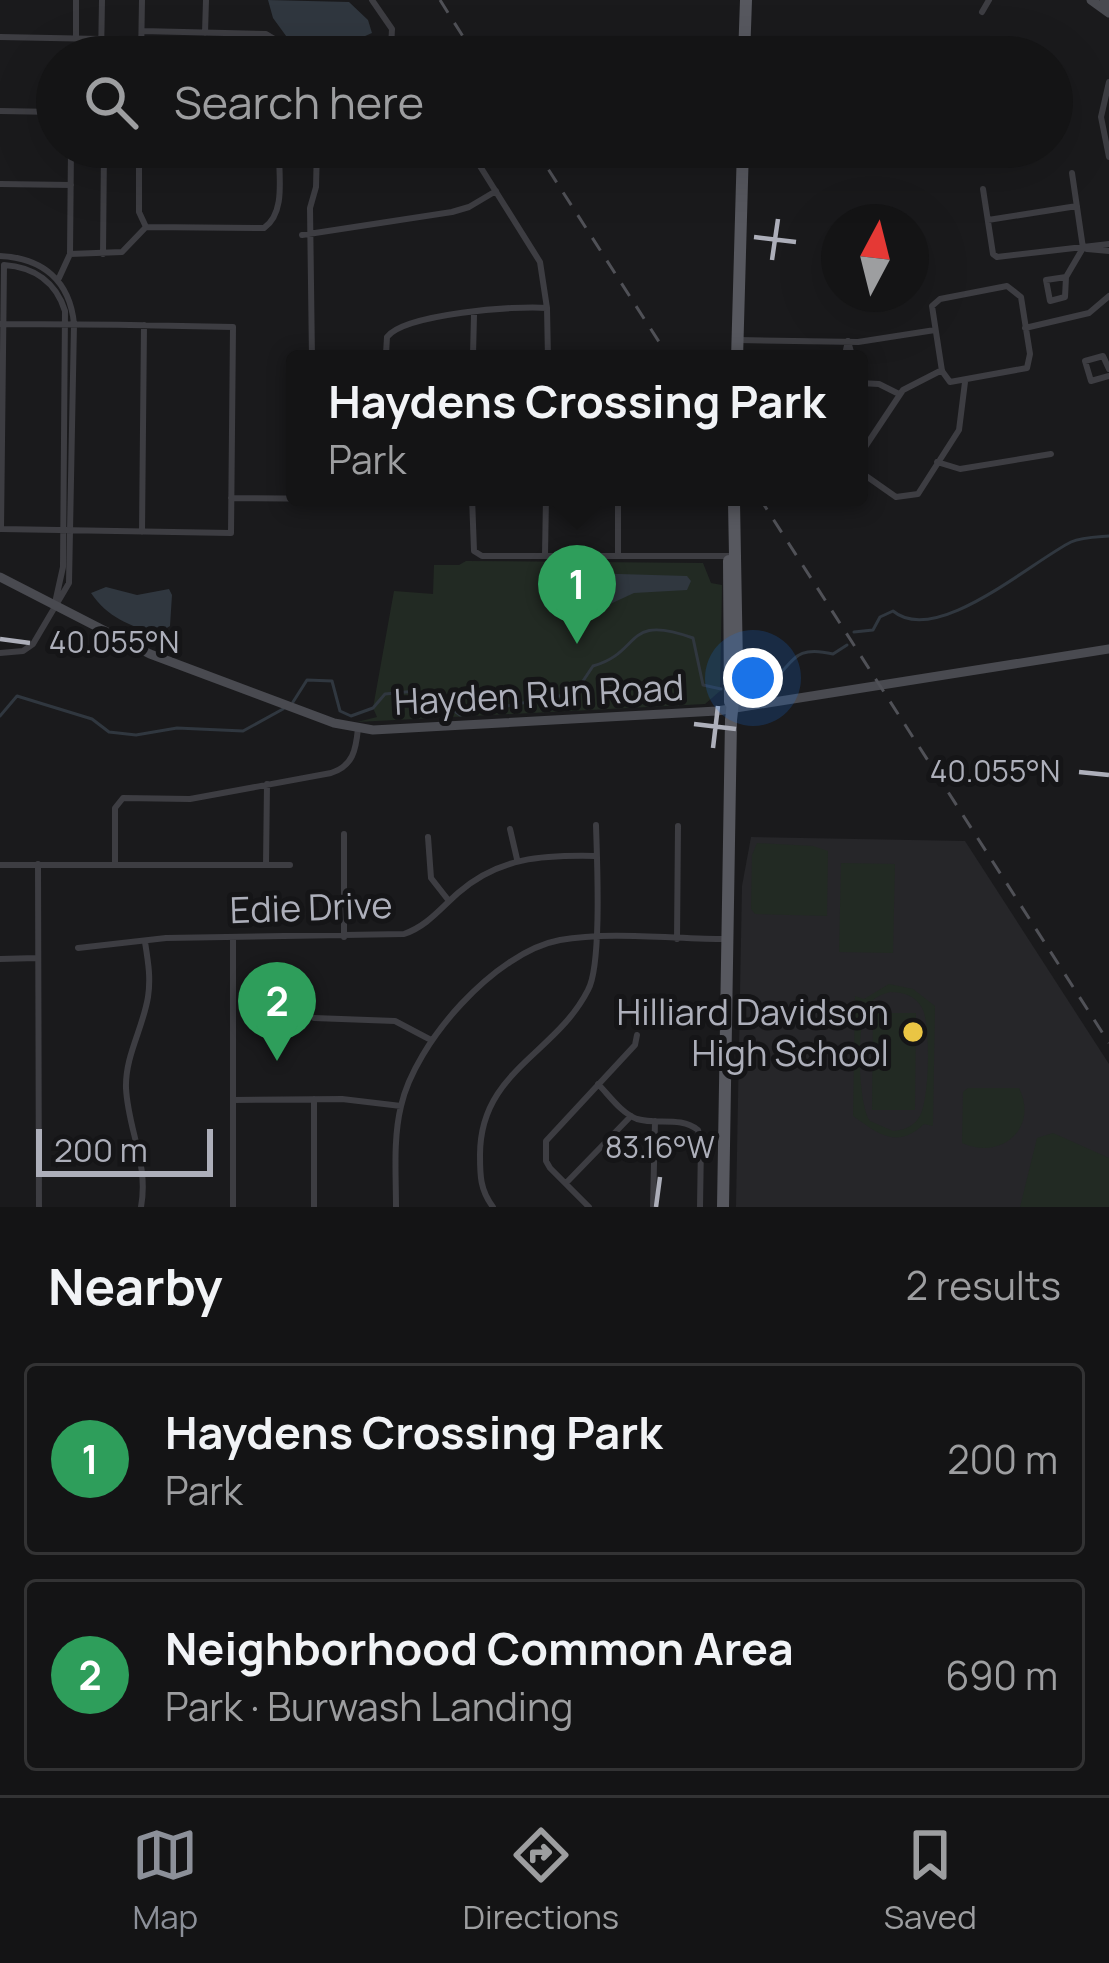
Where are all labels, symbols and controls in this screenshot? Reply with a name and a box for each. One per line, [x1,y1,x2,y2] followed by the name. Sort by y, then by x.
[36,36,1073,168] search box
[78,69,144,135] icon: search
[174,71,424,133] text: Search here
[821,204,929,312] north arrow
[286,350,868,506] popup
[328,370,826,432] text: Haydens Crossing Park
[328,432,406,486] text: Park
[538,545,616,644] pin: 1
[49,621,179,662] text: 40.055°N
[723,648,783,708] your location
[393,662,685,726] street label: Hayden Run Road
[930,750,1060,791] text: 40.055°N
[229,880,393,934] street label: Edie Drive
[238,962,316,1061] pin: 2
[617,987,889,1077] place label: Hilliard Davidson High School
[900,1019,926,1045] marker: Hilliard Davidson High School
[36,1123,213,1176] scale bar
[605,1126,715,1167] text: 83.16°W
[54,1127,148,1172] text: 200 m
[48,1251,223,1320] text: Nearby
[906,1258,1061,1312] text: 2 results
[165,1401,662,1463] text: Haydens Crossing Park
[81,1432,99,1486] text: 1
[947,1432,1058,1486] text: 200 m
[165,1463,243,1517] text: Park
[165,1617,794,1679] text: Neighborhood Common Area
[78,1648,102,1702] text: 2
[945,1648,1058,1702] text: 690 m
[165,1679,573,1733] text: Park · Burwash Landing
[132,1822,198,1939] tab: Map
[463,1822,619,1939] tab: Directions
[884,1822,977,1939] tab: Saved

